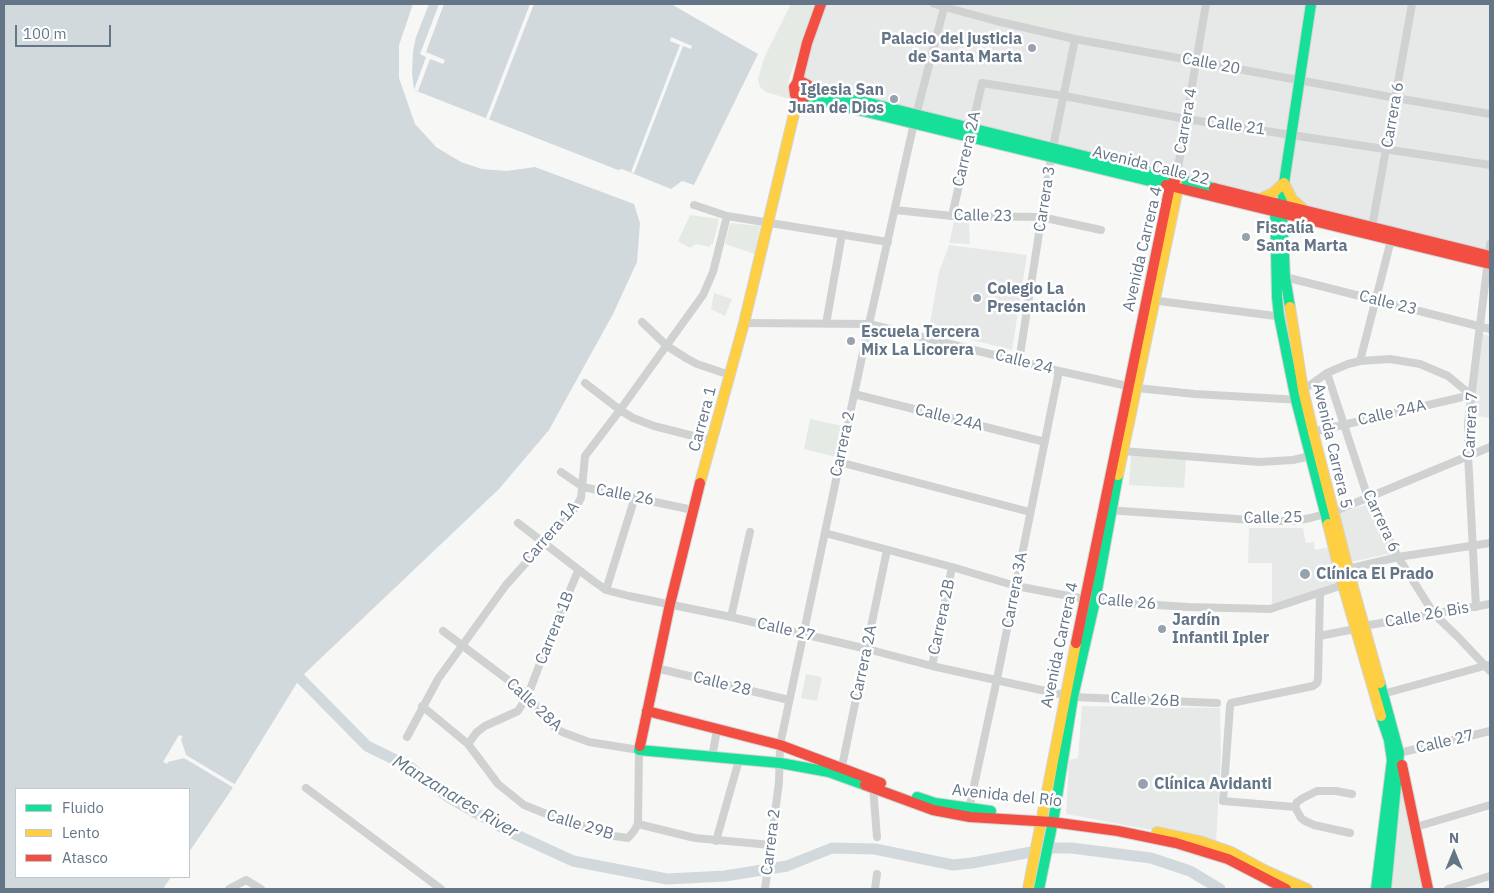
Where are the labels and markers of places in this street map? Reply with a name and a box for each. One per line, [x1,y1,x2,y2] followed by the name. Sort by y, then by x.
[881,29,1022,67] place label: Palacio del justicia de Santa Marta
[1026,42,1038,54] marker: Palacio del justicia de Santa Marta
[788,80,884,118] place label: Iglesia San Juan de Dios
[888,93,900,105] marker: Iglesia San Juan de Dios
[1256,218,1348,256] place label: Fiscalía Santa Marta
[1240,231,1252,243] marker: Fiscalía Santa Marta
[987,279,1086,317] place label: Colegio La Presentación
[971,292,983,304] marker: Colegio La Presentación
[861,322,980,360] place label: Escuela Tercera Mix La Licorera
[845,335,857,347] marker: Escuela Tercera Mix La Licorera
[1316,564,1434,584] place label: Clínica El Prado
[1298,567,1312,581] marker: Clínica El Prado
[1172,610,1269,648] place label: Jardín Infantil Ipler
[1156,623,1168,635] marker: Jardín Infantil Ipler
[1154,774,1272,794] place label: Clínica Avidanti
[1136,777,1150,791] marker: Clínica Avidanti

